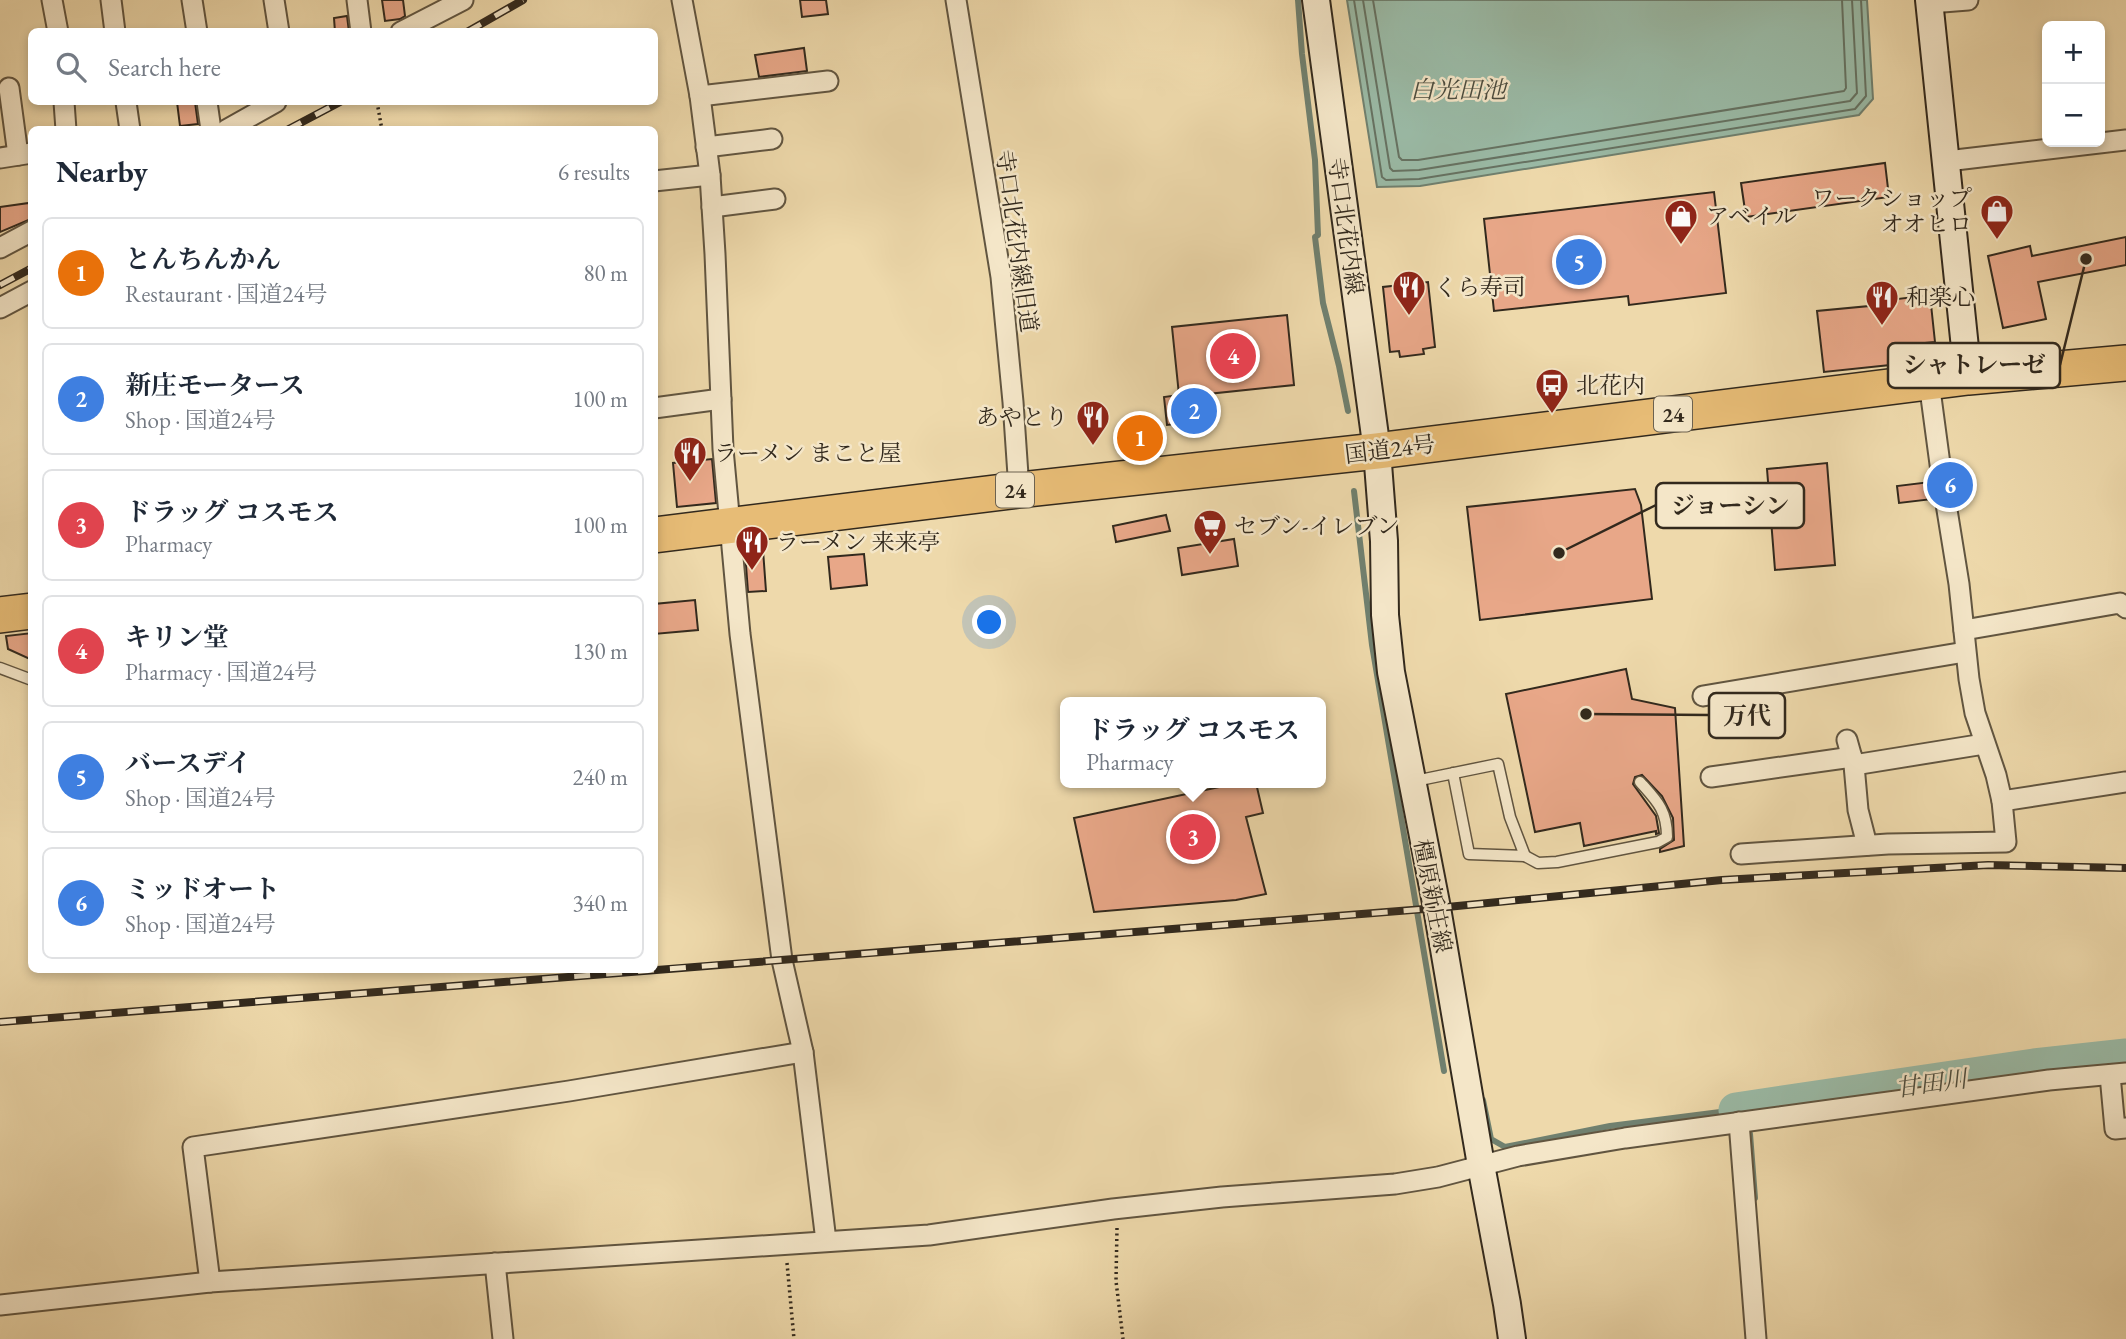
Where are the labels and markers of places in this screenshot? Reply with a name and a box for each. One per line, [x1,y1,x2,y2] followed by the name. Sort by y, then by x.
[1811,183,1972,239] place label: ワークショップ オオヒロ
[1978,192,2016,241] shop icon: ワークショップ オオヒロ
[1662,197,1700,246] shop icon: アベイル
[1706,201,1797,231] place label: アベイル
[1556,236,1602,288] pin: 5
[1390,268,1428,317] restaurant icon: くら寿司
[1434,272,1526,302] place label: くら寿司
[1863,278,1901,327] restaurant icon: 和楽心
[1906,282,1975,312] place label: 和楽心
[1210,330,1256,382] pin: 4
[1888,343,2060,388] callout: シャトレーゼ
[1533,366,1571,415] bus stop icon: 北花内
[1576,370,1645,400] place label: 北花内
[1171,385,1217,437] pin: 2
[1074,398,1112,447] restaurant icon: あやとり
[976,402,1068,432] place label: あやとり
[1117,412,1163,464] pin: 1
[671,434,709,483] restaurant icon: ラーメン まこと屋
[714,438,901,468] place label: ラーメン まこと屋
[1927,459,1973,511] pin: 6
[1656,483,1804,528] callout: ジョーシン
[1191,507,1229,556] supermarket icon: セブン-イレブン
[1234,511,1399,541] place label: セブン-イレブン
[733,523,771,572] restaurant icon: ラーメン 来来亭
[776,527,940,557] place label: ラーメン 来来亭
[1709,693,1785,738] callout: 万代
[1170,811,1216,863] pin: 3

